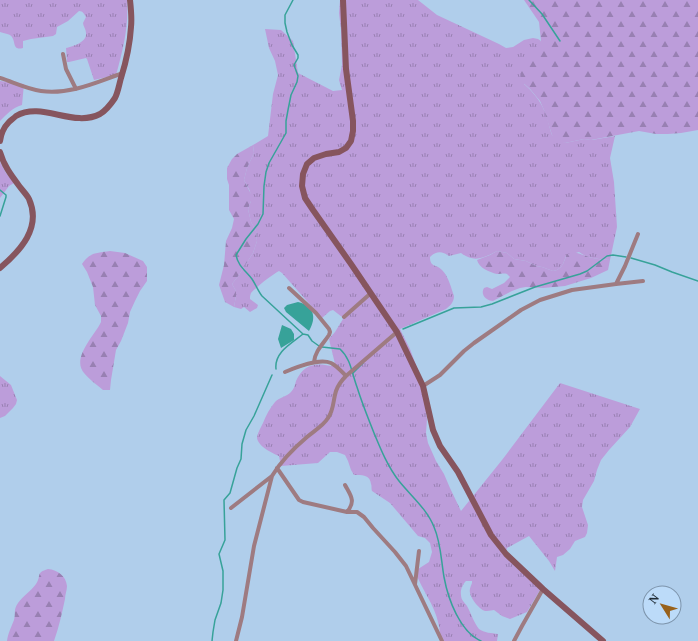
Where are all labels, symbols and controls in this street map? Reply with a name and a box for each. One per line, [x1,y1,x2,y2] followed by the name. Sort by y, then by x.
[642,585,682,625] north arrow
[645,590,662,607] text: N

